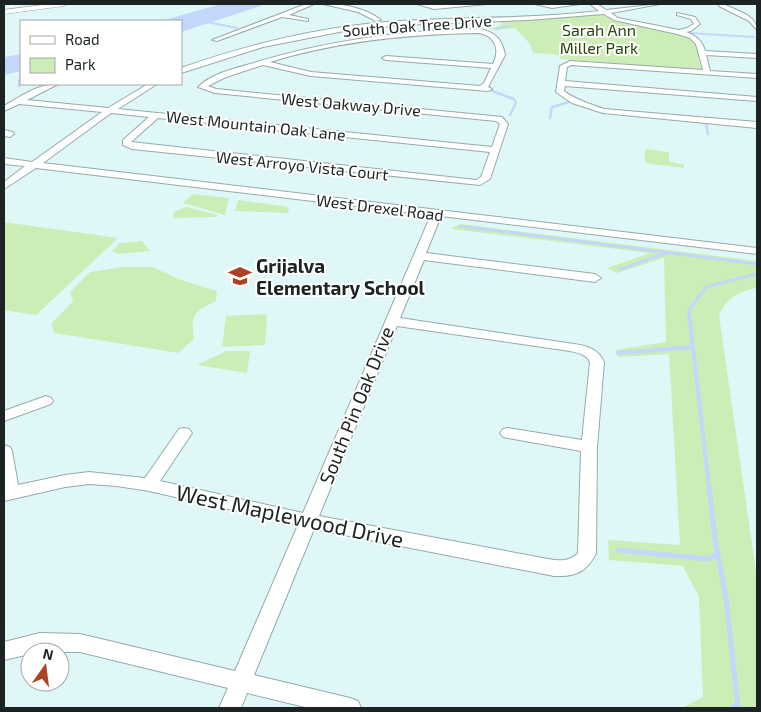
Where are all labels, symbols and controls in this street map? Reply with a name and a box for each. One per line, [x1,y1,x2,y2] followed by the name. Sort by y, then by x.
[342,10,492,40] street label: South Oak Tree Drive
[20,20,182,85] legend
[560,20,638,57] park label: Sarah Ann Miller Park
[65,30,100,48] text: Road
[65,55,96,73] text: Park
[280,88,422,120] street label: West Oakway Drive
[165,106,347,144] street label: West Mountain Oak Lane
[215,146,389,184] street label: West Arroyo Vista Court
[315,190,445,224] street label: West Drexel Road
[256,254,426,300] place label: Grijalva Elementary School
[227,263,253,289] school or university icon: Grijalva Elementary School
[314,323,398,487] street label: South Pin Oak Drive
[174,478,406,552] street label: West Maplewood Drive
[20,642,70,692] north arrow
[41,644,55,663] text: N

